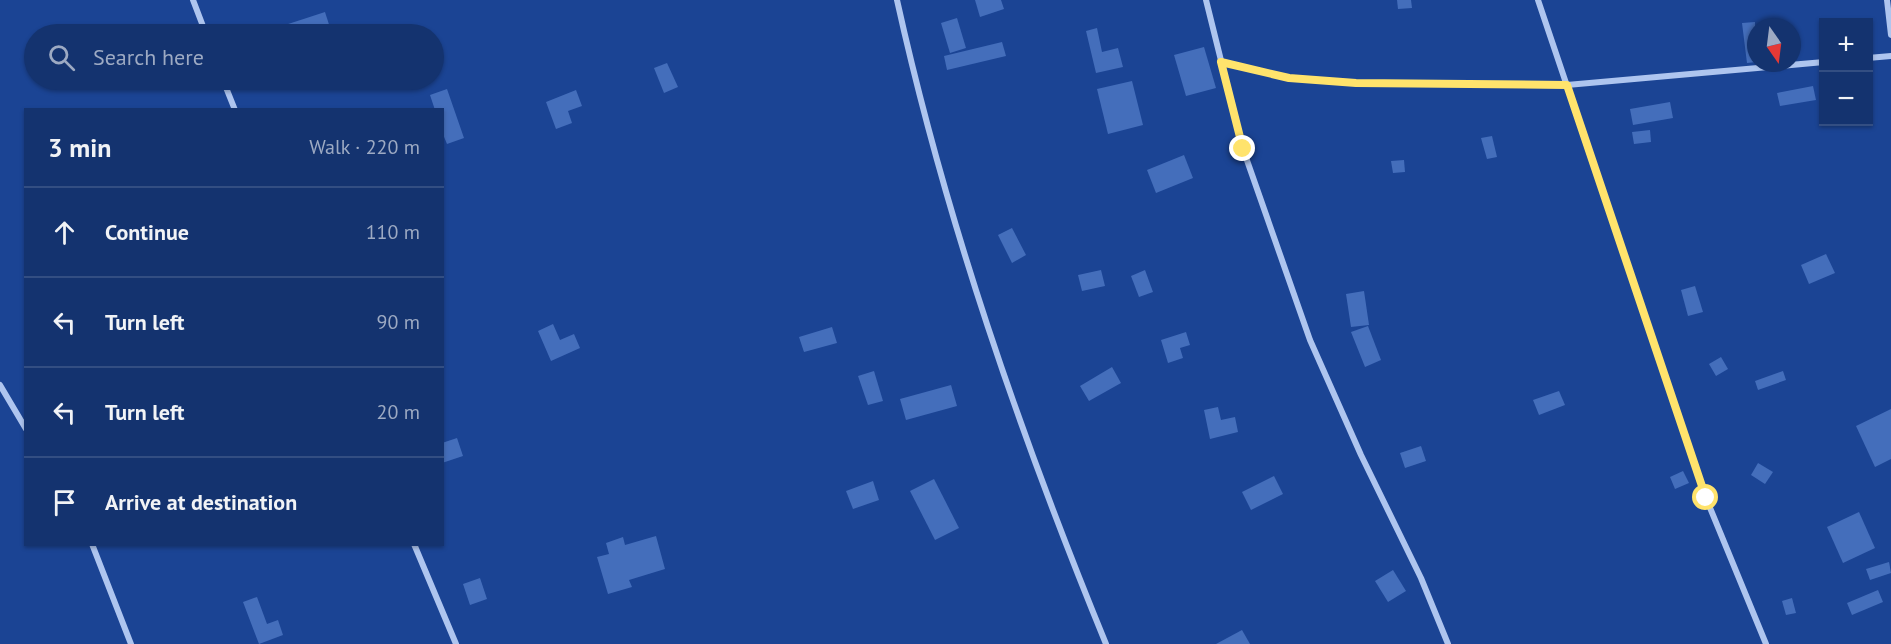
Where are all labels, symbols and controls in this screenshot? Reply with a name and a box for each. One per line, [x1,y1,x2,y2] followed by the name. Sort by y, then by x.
[1747,18,1801,72] north arrow
[1819,18,1873,126] map controls
[1819,18,1873,72] button: +
[24,24,444,90] search box
[45,41,78,74] icon: search
[93,43,204,71] text: Search here
[1819,72,1873,126] button: −
[48,131,111,164] text: 3 min
[309,134,420,160] text: Walk · 220 m
[1229,135,1255,161] route end
[48,216,81,249] icon: ahead
[105,218,189,246] text: Continue
[366,219,420,245] text: 110 m
[48,306,81,339] icon: left
[105,308,185,336] text: Turn left
[377,309,420,335] text: 90 m
[48,396,81,429] icon: left
[105,398,185,426] text: Turn left
[377,399,420,425] text: 20 m
[1692,484,1718,510] route start
[48,486,81,519] icon: arrive
[105,488,297,516] text: Arrive at destination

